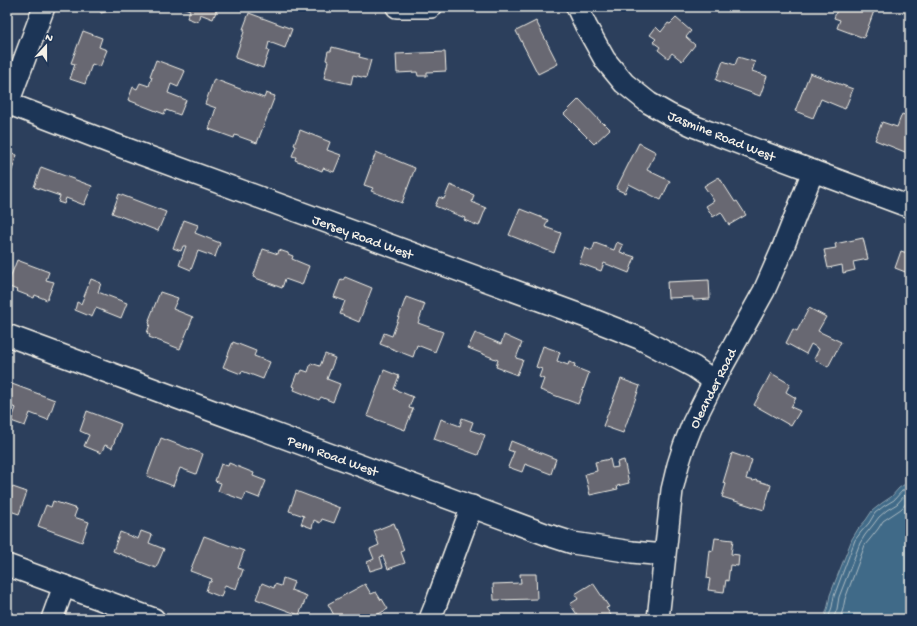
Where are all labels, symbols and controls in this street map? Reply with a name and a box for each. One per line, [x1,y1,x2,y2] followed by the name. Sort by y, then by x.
[26,26,66,66] north arrow
[43,32,54,45] text: N
[665,108,778,167] street label: Jasmine Road West
[309,212,416,265] street label: Jersey Road West
[687,345,742,432] street label: Oleander Road
[283,433,381,482] street label: Penn Road West

